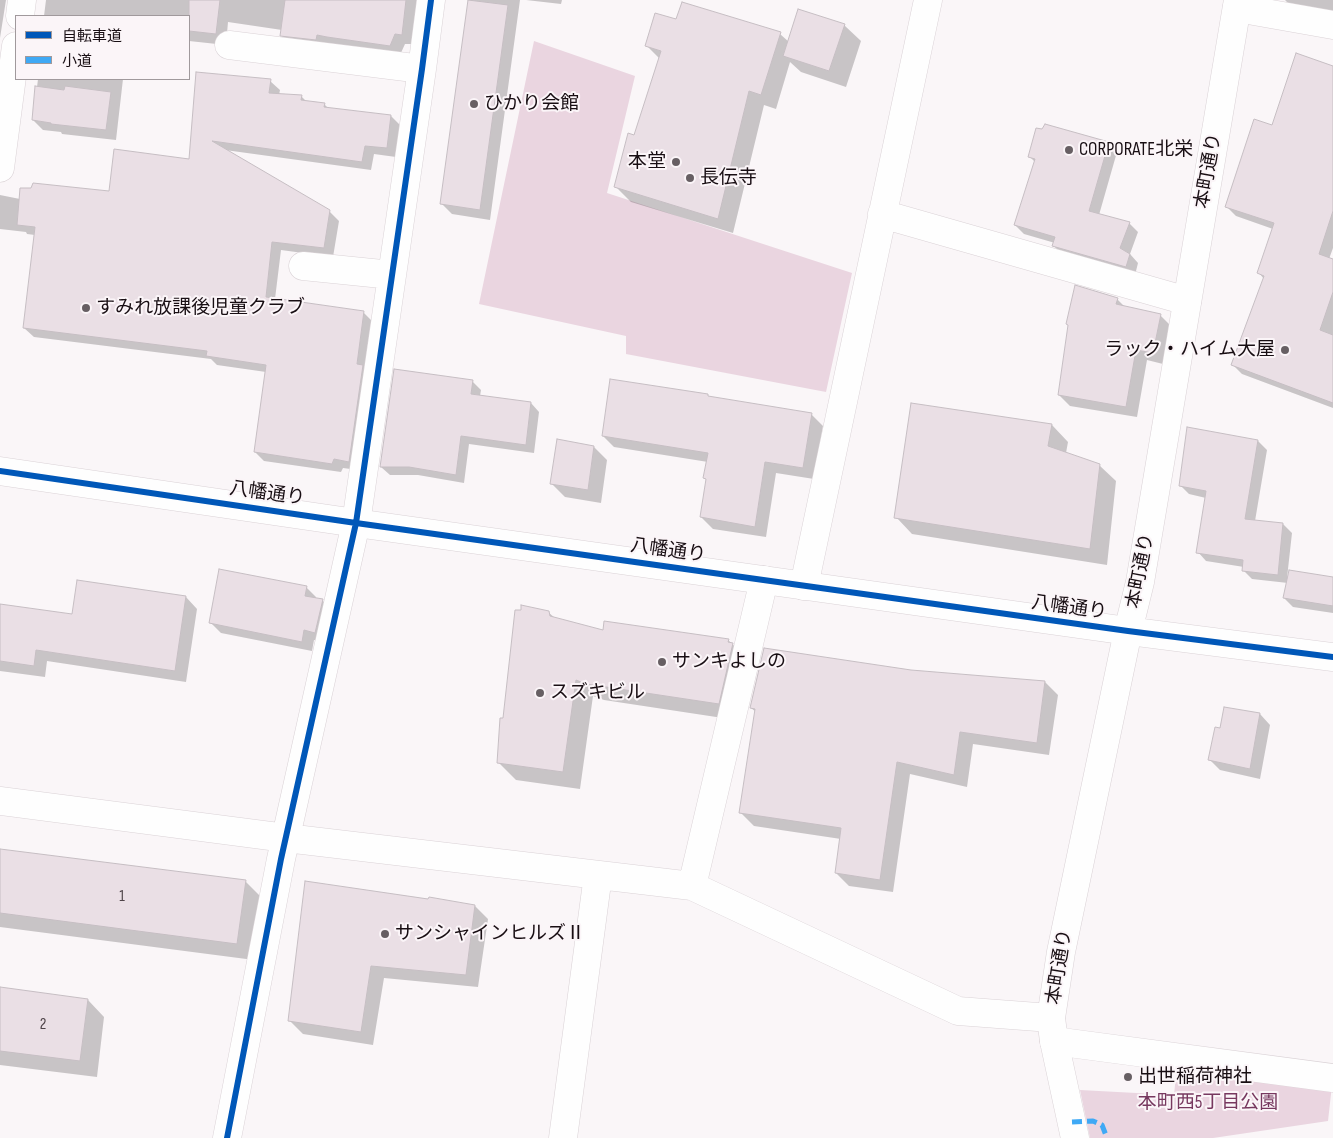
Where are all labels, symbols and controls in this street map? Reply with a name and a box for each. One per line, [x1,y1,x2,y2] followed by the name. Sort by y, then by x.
[15,15,190,80] legend
[62,27,122,46] text: 自転車道
[62,52,92,71] text: 小道
[484,93,579,115] place label: ひかり会館
[468,98,480,110] marker: ひかり会館
[1191,132,1227,210] street label: 本町通り
[1079,139,1193,161] place label: CORPORATE北栄
[1063,144,1075,156] marker: CORPORATE北栄
[628,151,666,173] place label: 本堂
[670,156,682,168] marker: 本堂
[700,167,757,189] place label: 長伝寺
[684,172,696,184] marker: 長伝寺
[96,297,305,319] place label: すみれ放課後児童クラブ
[80,302,92,314] marker: すみれ放課後児童クラブ
[1104,339,1275,361] place label: ラック・ハイム大屋
[1279,344,1291,356] marker: ラック・ハイム大屋
[228,477,306,511] street label: 八幡通り
[1123,532,1159,610] street label: 本町通り
[629,534,707,568] street label: 八幡通り
[1030,591,1108,625] street label: 八幡通り
[672,651,786,673] place label: サンキよしの
[656,656,668,668] marker: サンキよしの
[550,682,645,704] place label: スズキビル
[534,687,546,699] marker: スズキビル
[119,887,125,907] house number: 1
[395,923,585,945] place label: サンシャインヒルズⅡ
[379,928,391,940] marker: サンシャインヒルズⅡ
[1043,928,1077,1006] street label: 本町通り
[40,1015,46,1035] house number: 2
[1138,1066,1252,1088] place label: 出世稲荷神社
[1122,1071,1134,1083] marker: 出世稲荷神社
[1138,1092,1278,1114] park label: 本町西5丁目公園

